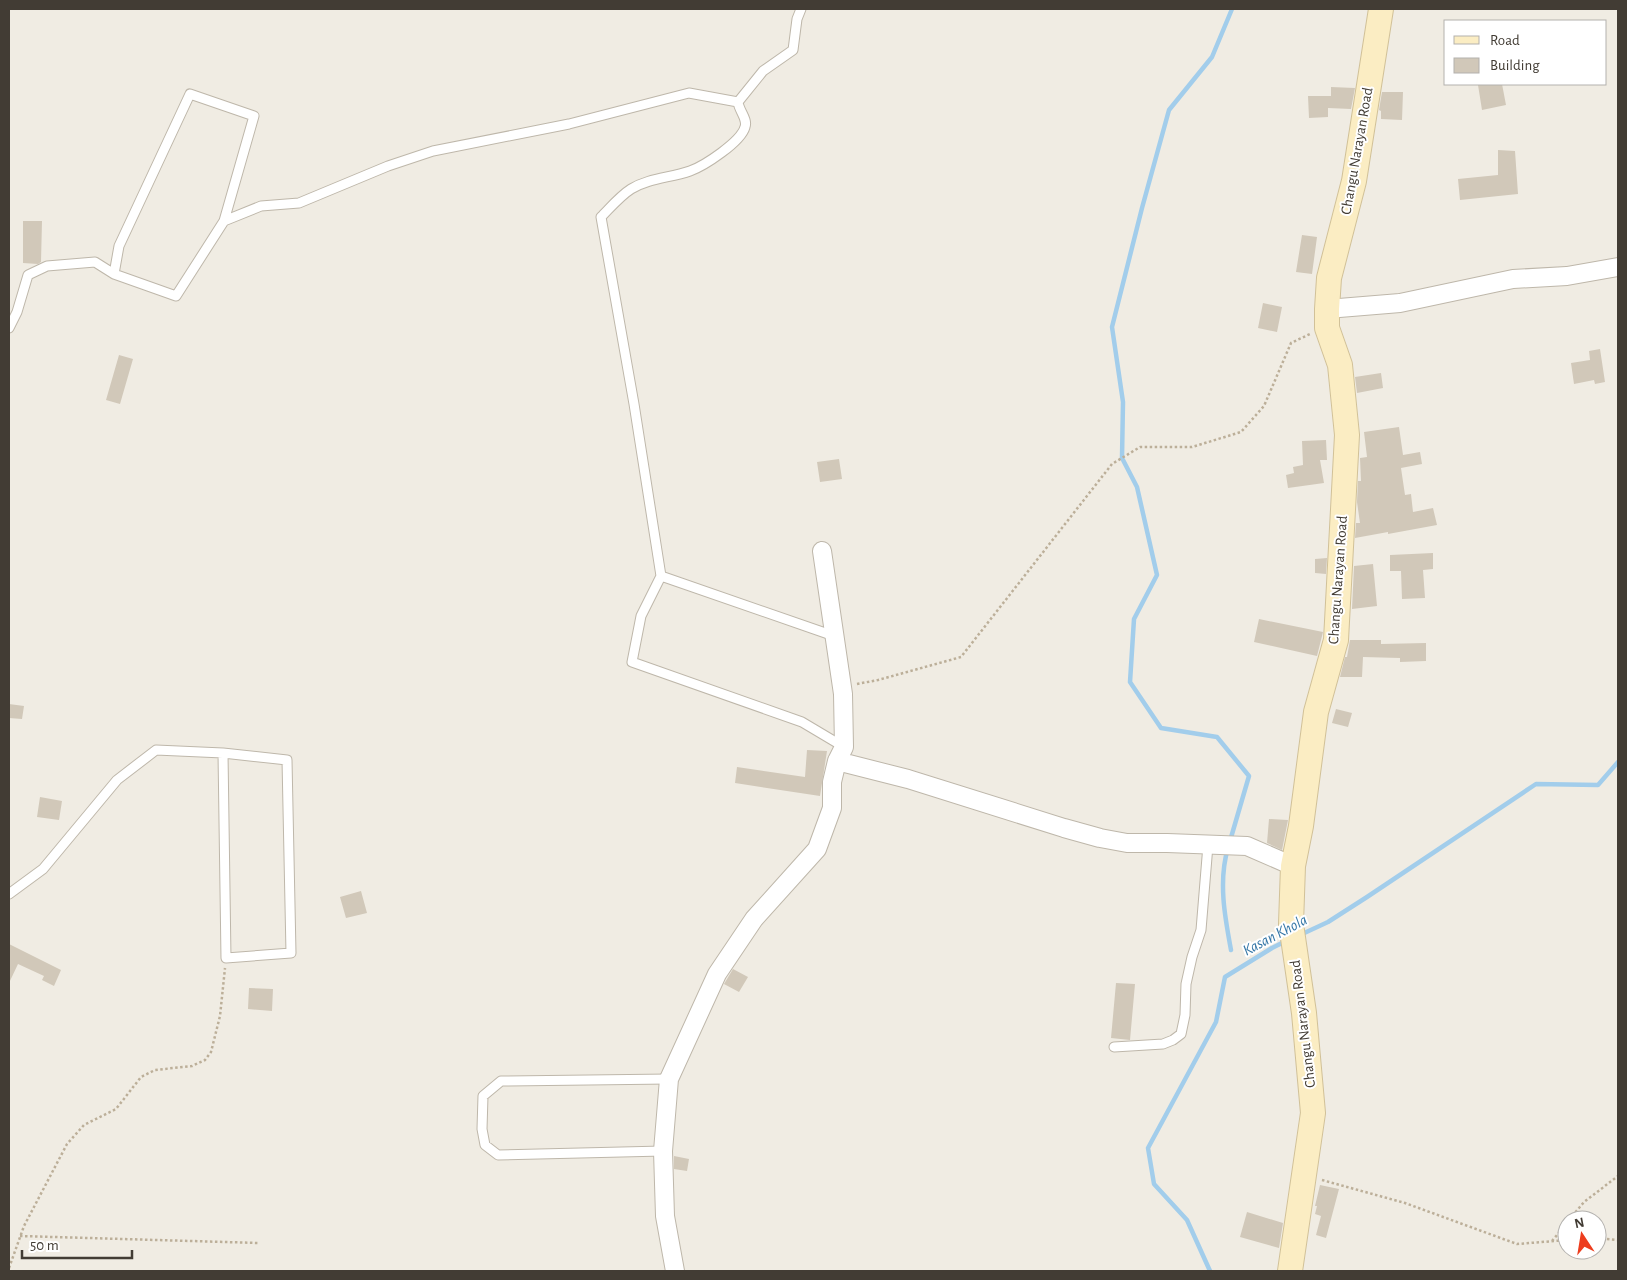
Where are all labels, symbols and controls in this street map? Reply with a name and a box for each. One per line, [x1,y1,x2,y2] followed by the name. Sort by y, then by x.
[1444,20,1607,85] legend
[1490,33,1520,48] text: Road
[1490,58,1540,73] text: Building
[1338,86,1376,216] street label: Changu Narayan Road
[1326,515,1350,645] street label: Changu Narayan Road
[1240,911,1310,959] water label: Kasan Khola
[1288,959,1318,1089] street label: Changu Narayan Road
[1557,1210,1607,1260] north arrow
[1573,1215,1586,1231] text: N
[22,1228,132,1260] scale bar
[30,1238,59,1253] text: 50 m

